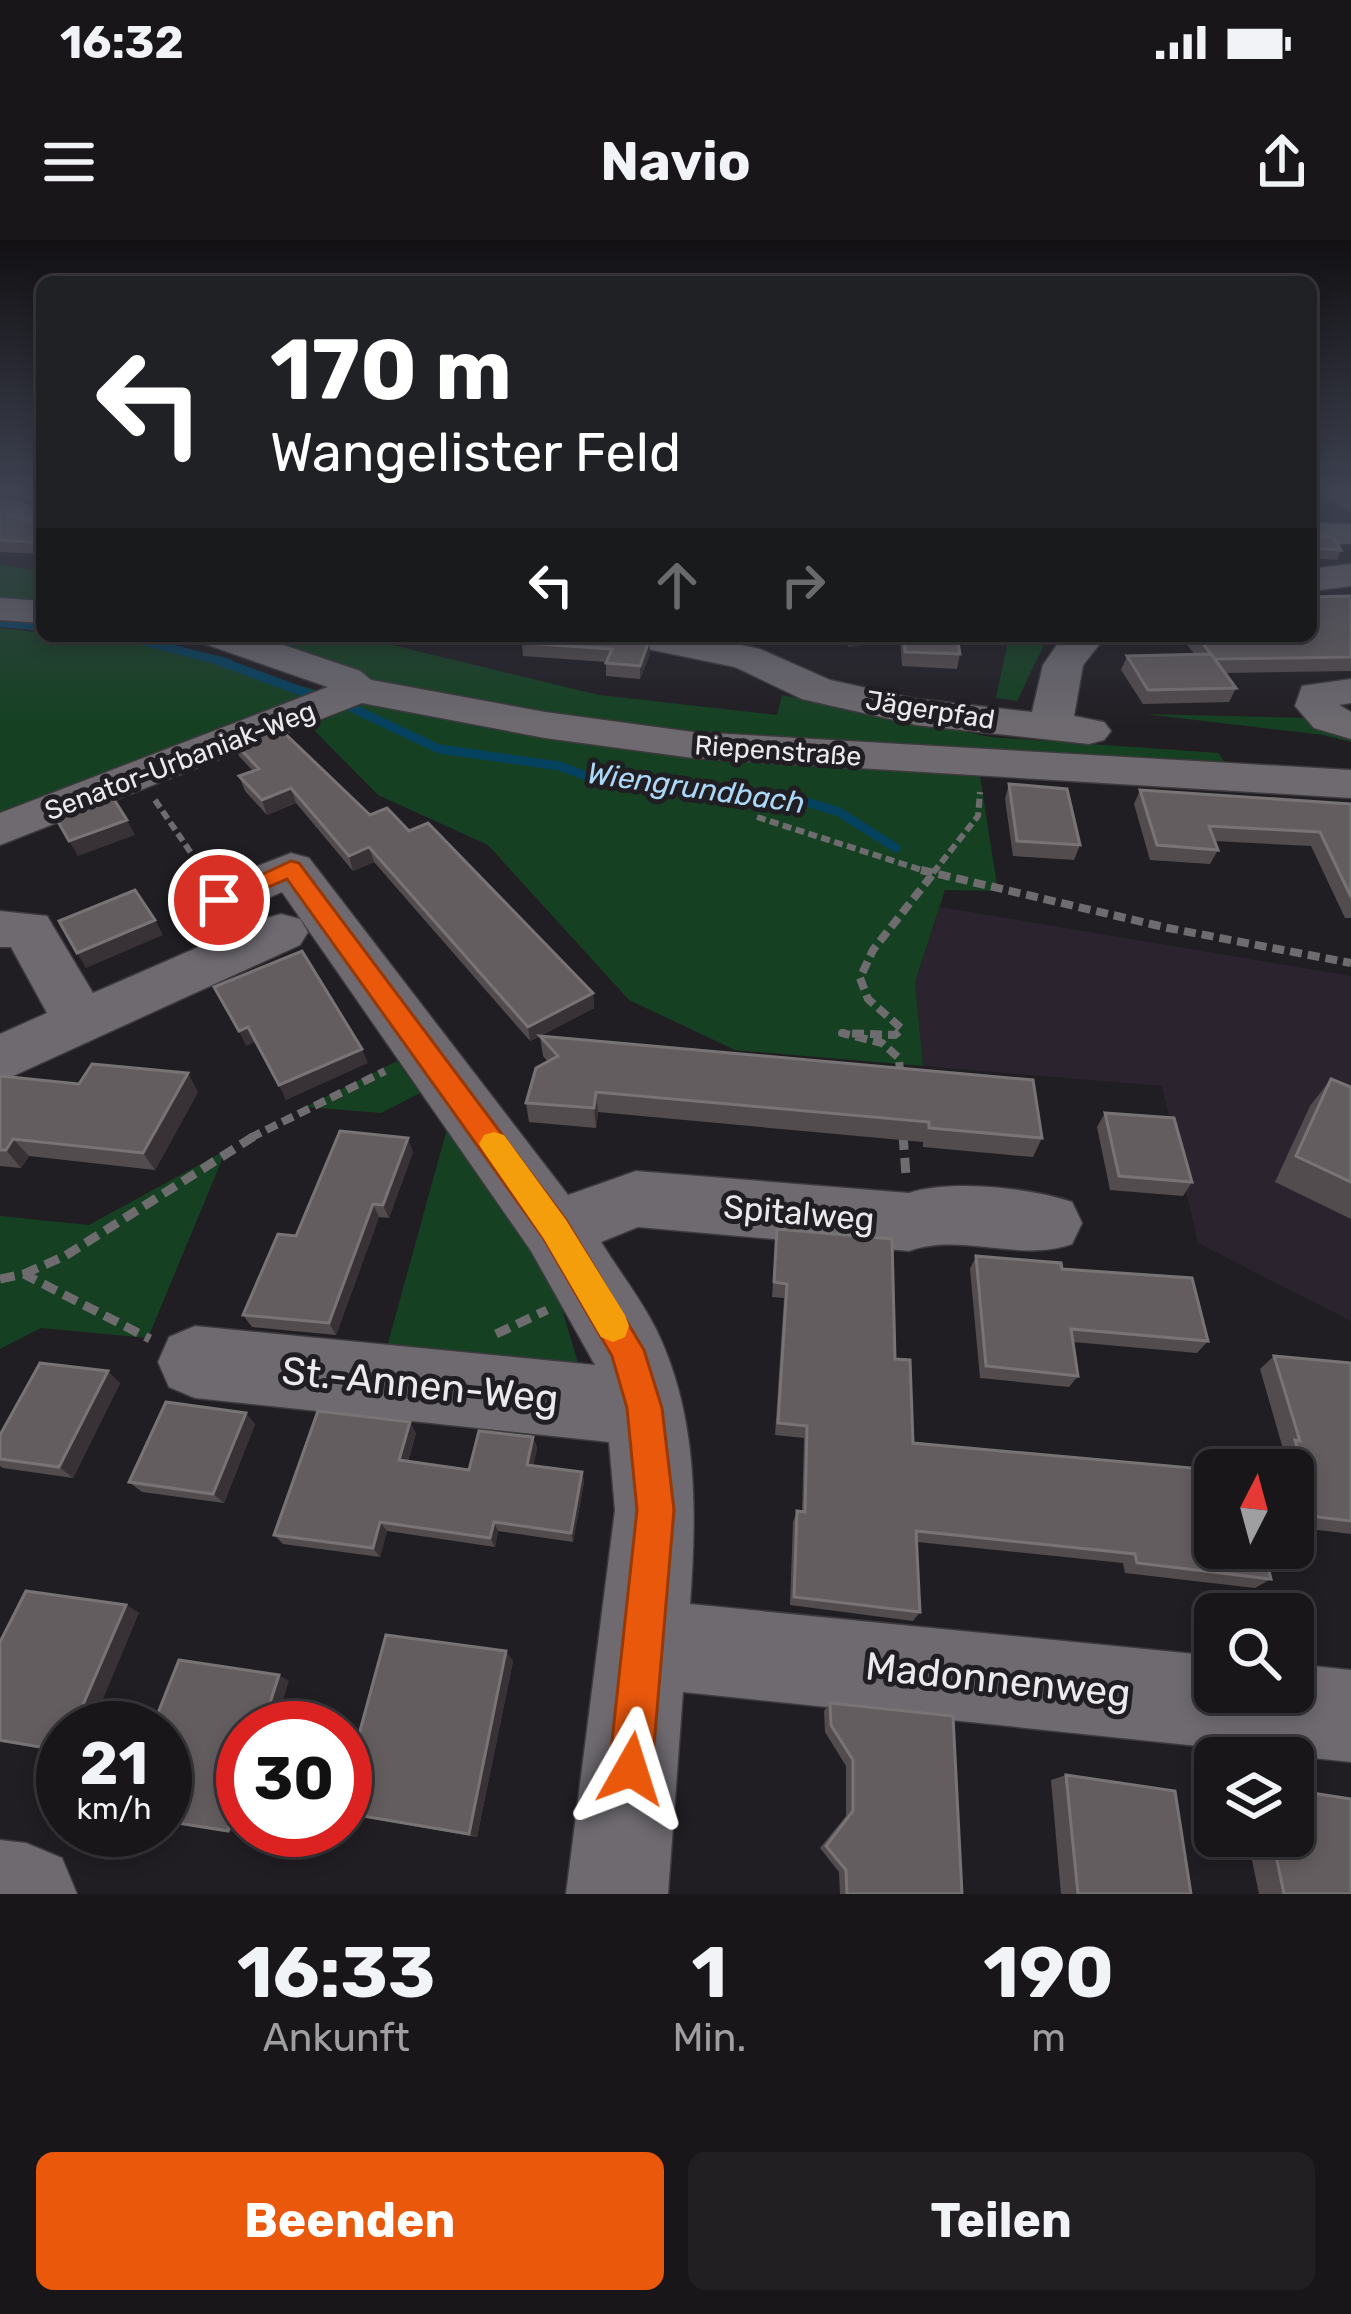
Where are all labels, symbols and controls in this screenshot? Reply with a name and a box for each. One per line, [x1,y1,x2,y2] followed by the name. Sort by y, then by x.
[60,16,184,69] text: 16:32
[36,129,102,195] icon: menu
[1249,129,1315,195] icon: share
[600,130,751,194] text: Navio
[270,320,512,420] text: 170 m
[72,324,228,480] icon: left
[270,421,681,485] text: Wangelister Feld
[518,552,584,618] icon: left
[644,552,710,618] icon: ahead
[770,552,836,618] icon: right
[863,684,997,736] street label: Jägerpfad
[40,695,320,827] street label: Senator-Urbaniak-Weg
[693,729,863,773] street label: Riepenstraße
[585,755,807,821] water label: Wiengrundbach
[168,849,270,951] pin
[186,867,252,933] icon: arrive
[722,1187,876,1239] street label: Spitalweg
[279,1348,561,1422] street label: St.-Annen-Weg
[1194,1449,1314,1569] north arrow
[1194,1449,1314,1857] map controls
[1194,1593,1314,1713] button: search
[863,1643,1133,1717] street label: Madonnenweg
[216,1701,372,1857] speed limit sign: 30
[568,1706,694,1832] position arrow
[80,1728,148,1799] text: 21
[1194,1737,1314,1857] button: layers
[77,1791,151,1827] text: km/h
[237,1930,435,2015] text: 16:33
[691,1930,727,2015] text: 1
[983,1930,1114,2015] text: 190
[263,2015,410,2061] text: Ankunft
[672,2015,746,2061] text: Min.
[1031,2015,1066,2061] text: m
[36,2152,664,2290] button: Beenden
[688,2152,1315,2290] button: Teilen

